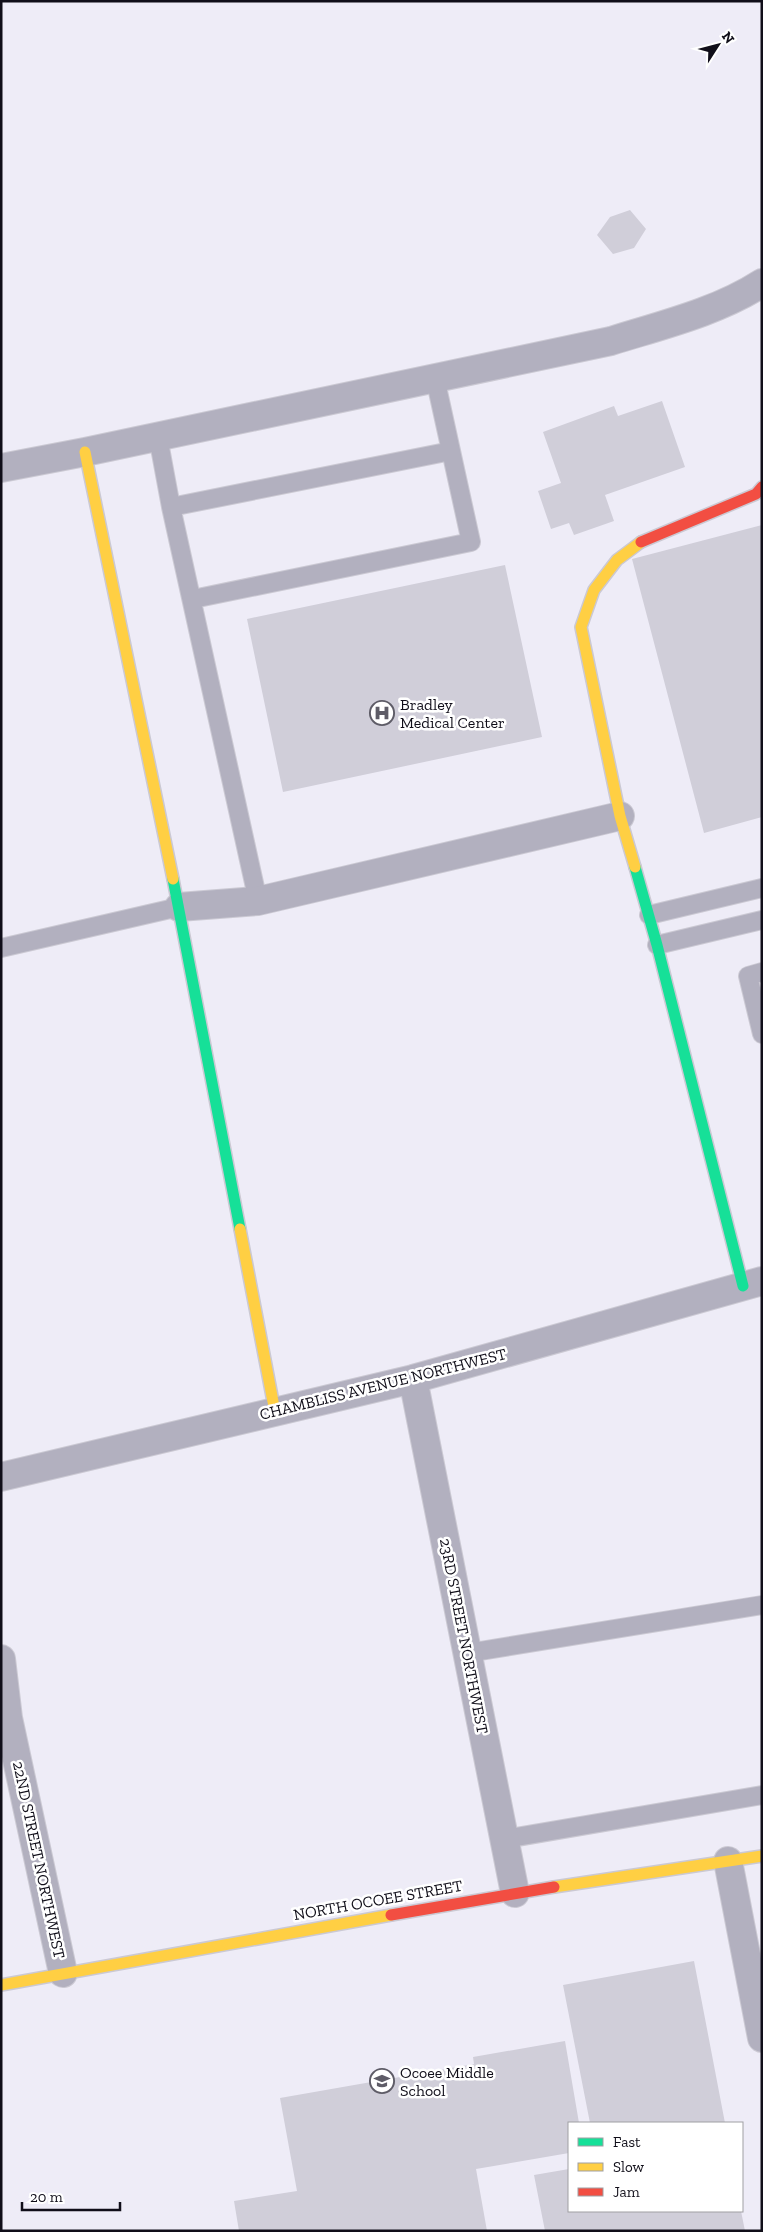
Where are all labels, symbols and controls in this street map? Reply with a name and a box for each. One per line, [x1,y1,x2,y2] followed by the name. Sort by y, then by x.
[693,20,743,70] north arrow
[718,28,738,47] text: N
[400,695,505,732] place label: Bradley Medical Center
[369,700,395,726] hospital icon: Bradley Medical Center
[258,1344,508,1424] street label: CHAMBLISS AVENUE NORTHWEST
[436,1537,492,1735] street label: 23RD STREET NORTHWEST
[9,1760,69,1960] street label: 22ND STREET NORTHWEST
[292,1876,464,1924] street label: NORTH OCOEE STREET
[400,2063,494,2100] place label: Ocoee Middle School
[369,2068,395,2094] school or university icon: Ocoee Middle School
[568,2122,743,2212] legend
[613,2133,641,2151] text: Fast
[613,2158,645,2176] text: Slow
[22,2180,120,2212] scale bar
[613,2183,640,2201] text: Jam
[30,2188,63,2206] text: 20 m

